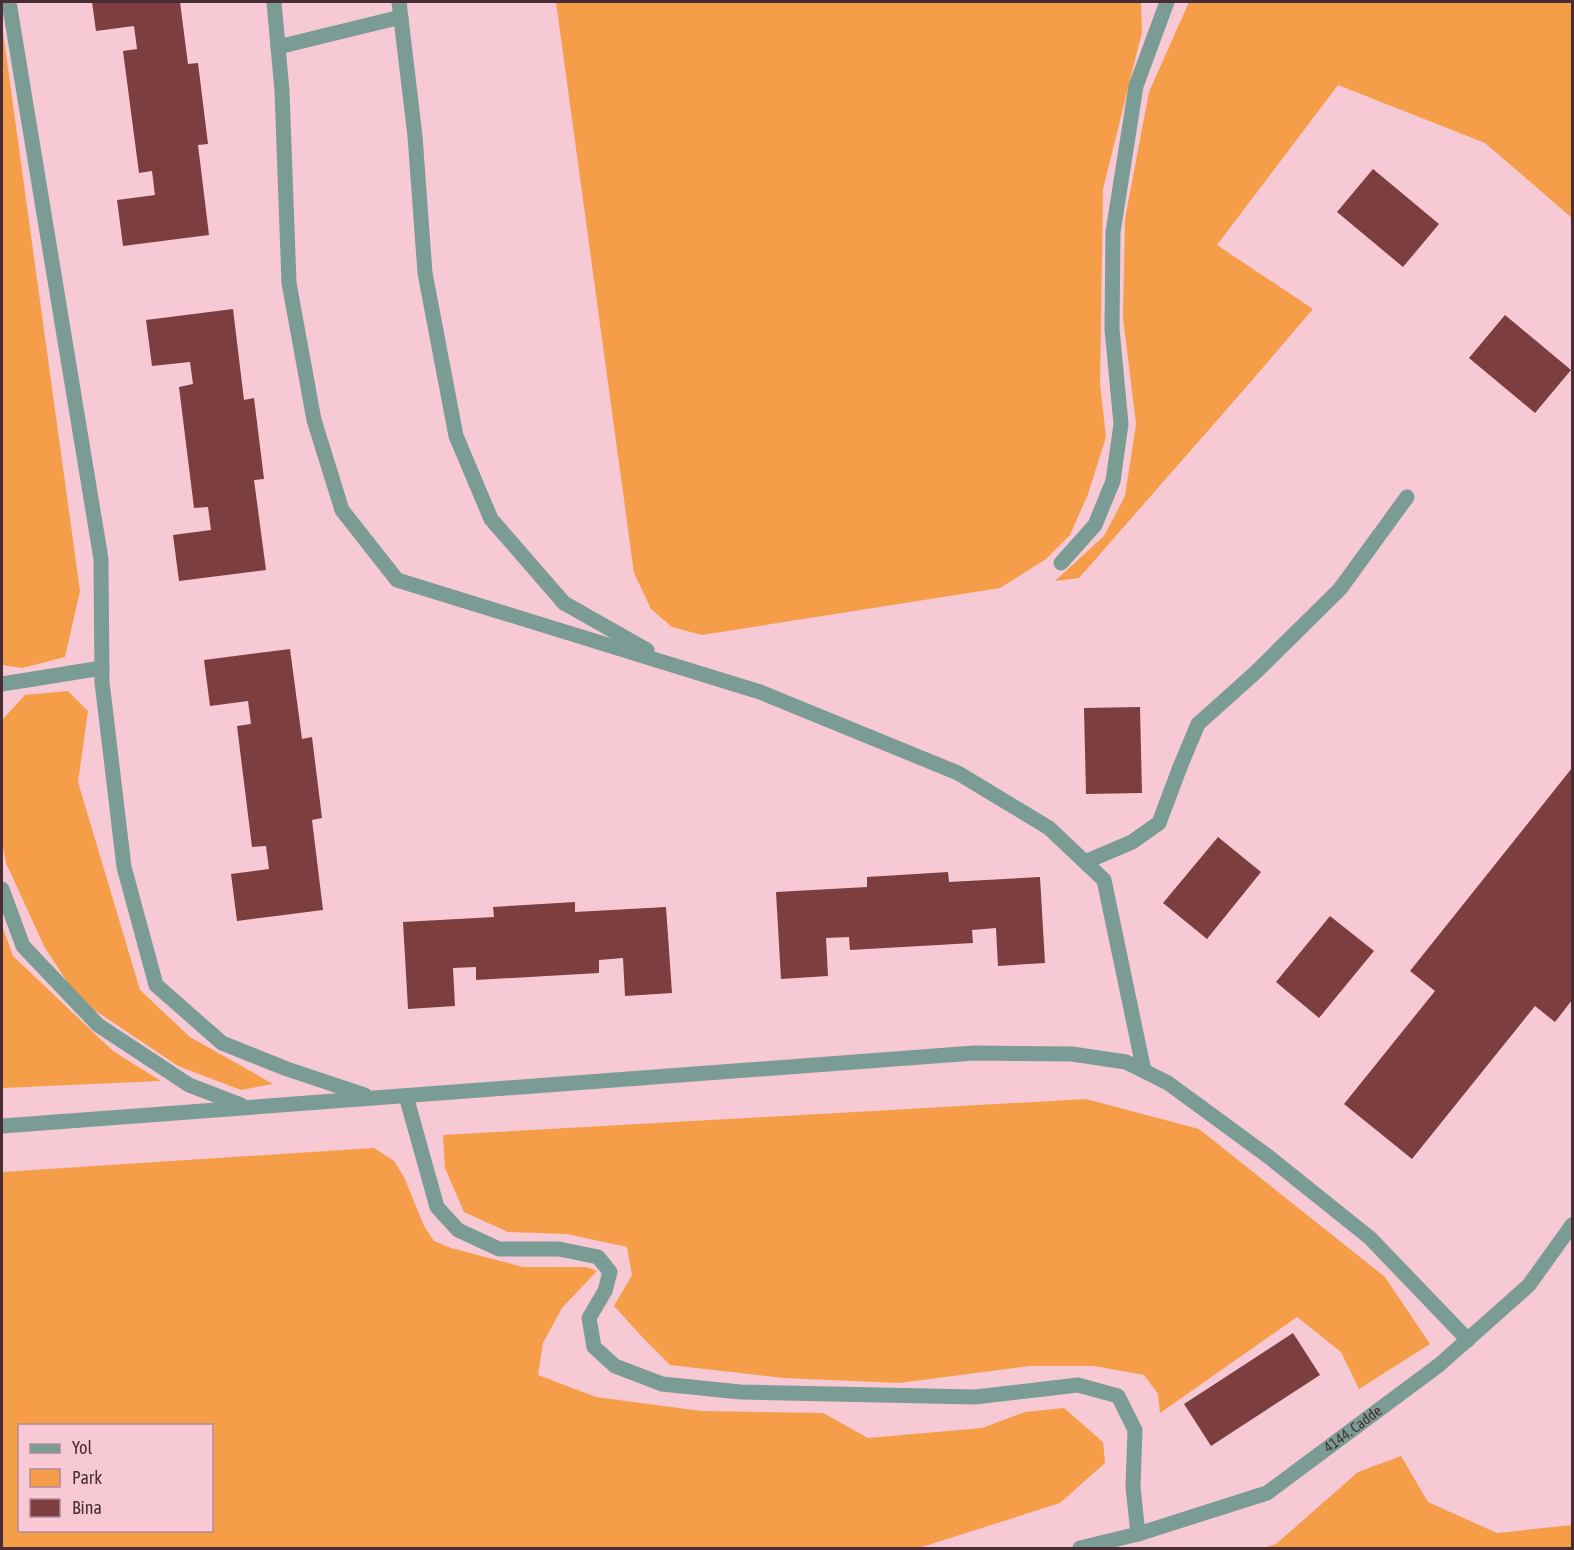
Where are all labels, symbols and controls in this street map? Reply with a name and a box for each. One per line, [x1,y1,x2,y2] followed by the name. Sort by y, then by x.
[1320,1402,1385,1456] street label: 4144. Cadde
[18,1424,213,1532] legend
[72,1437,92,1458] text: Yol
[72,1467,102,1488] text: Park
[72,1497,102,1518] text: Bina

